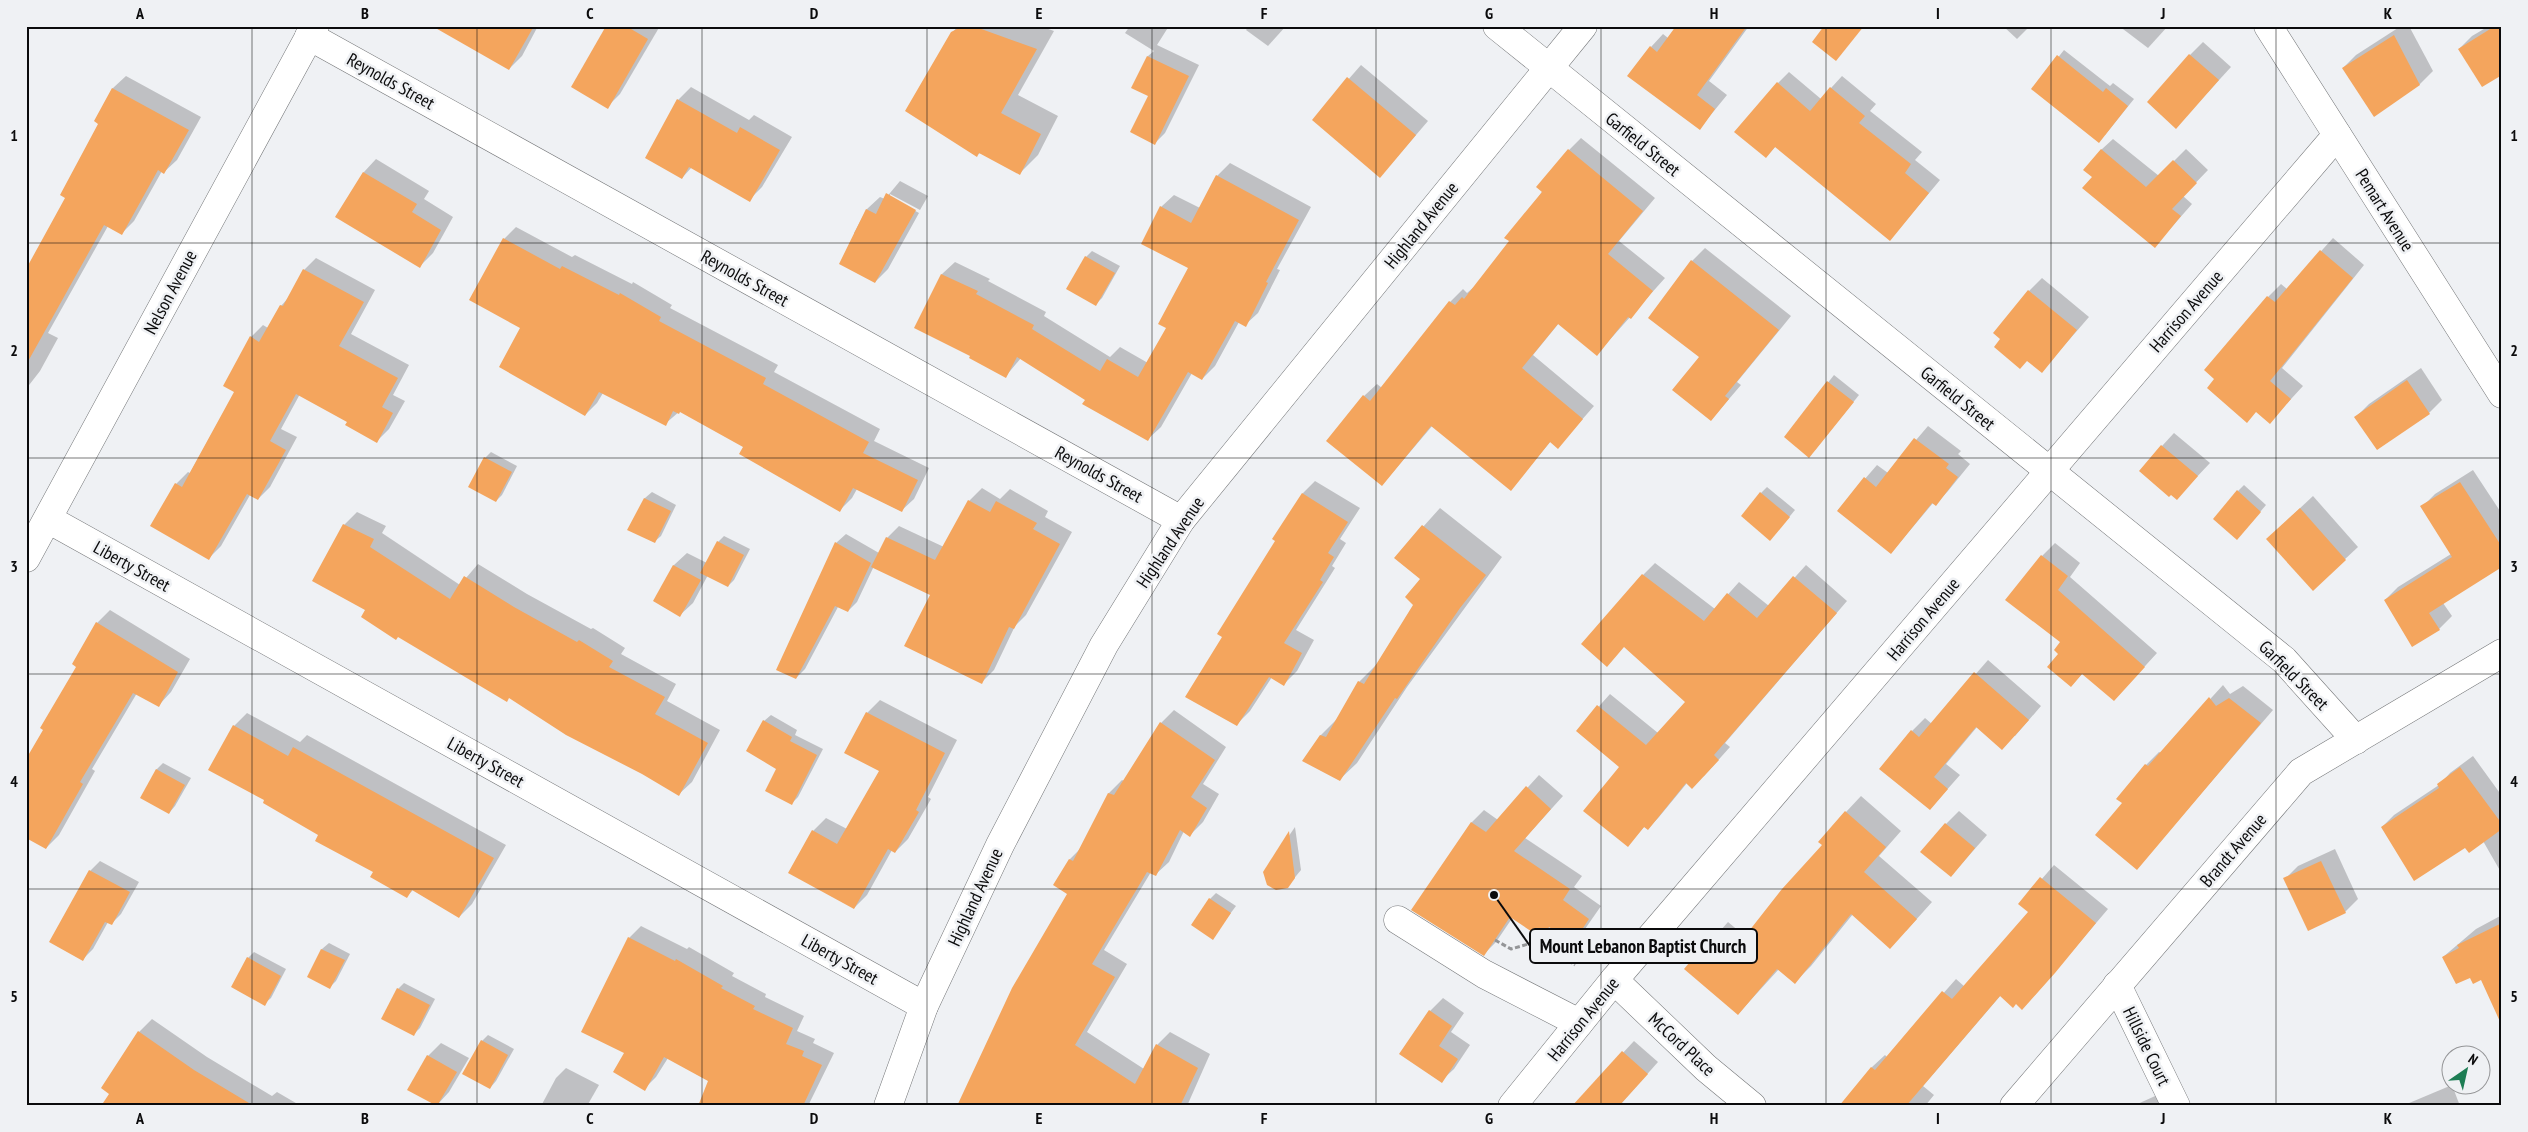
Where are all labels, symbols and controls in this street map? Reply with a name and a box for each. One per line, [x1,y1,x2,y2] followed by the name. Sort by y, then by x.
[135,3,145,23] text: A
[361,3,369,23] text: B
[586,3,594,23] text: C
[810,3,819,23] text: D
[1036,3,1043,23] text: E
[1261,3,1268,23] text: F
[1485,3,1493,23] text: G
[1710,3,1718,23] text: H
[1936,3,1940,23] text: I
[2160,3,2165,23] text: J
[2384,3,2393,23] text: K
[343,48,439,115] street label: Reynolds Street
[1601,107,1685,181] street label: Garfield Street
[10,125,18,145] text: 1
[2510,125,2518,145] text: 1
[2351,164,2419,256] street label: Pemart Avenue
[1379,177,1463,273] street label: Highland Avenue
[697,245,793,312] street label: Reynolds Street
[138,246,202,338] street label: Nelson Avenue
[2144,265,2228,357] street label: Harrison Avenue
[10,340,18,360] text: 2
[2510,340,2518,360] text: 2
[1916,361,2000,435] street label: Garfield Street
[1051,441,1147,508] street label: Reynolds Street
[1131,492,1209,592] street label: Highland Avenue
[90,536,174,596] street label: Liberty Street
[10,556,18,576] text: 3
[2510,556,2518,576] text: 3
[1882,573,1964,665] street label: Harrison Avenue
[2254,635,2334,715] street label: Garfield Street
[444,732,528,792] street label: Liberty Street
[10,771,18,791] text: 4
[2510,771,2518,791] text: 4
[2195,808,2271,892] street label: Brandt Avenue
[942,844,1008,950] street label: Highland Avenue
[798,929,882,989] street label: Liberty Street
[1530,929,1757,963] callout: Mount Lebanon Baptist Church
[1540,934,1746,958] text: Mount Lebanon Baptist Church
[1542,972,1624,1066] street label: Harrison Avenue
[10,986,18,1006] text: 5
[2510,986,2518,1006] text: 5
[2118,1003,2176,1089] street label: Hillside Court
[1644,1007,1720,1081] street label: McCord Place
[2440,1044,2490,1094] north arrow
[2465,1050,2481,1069] text: N
[135,1108,145,1128] text: A
[361,1108,369,1128] text: B
[586,1108,594,1128] text: C
[810,1108,819,1128] text: D
[1036,1108,1043,1128] text: E
[1261,1108,1268,1128] text: F
[1485,1108,1493,1128] text: G
[1710,1108,1718,1128] text: H
[1936,1108,1940,1128] text: I
[2160,1108,2165,1128] text: J
[2384,1108,2393,1128] text: K

